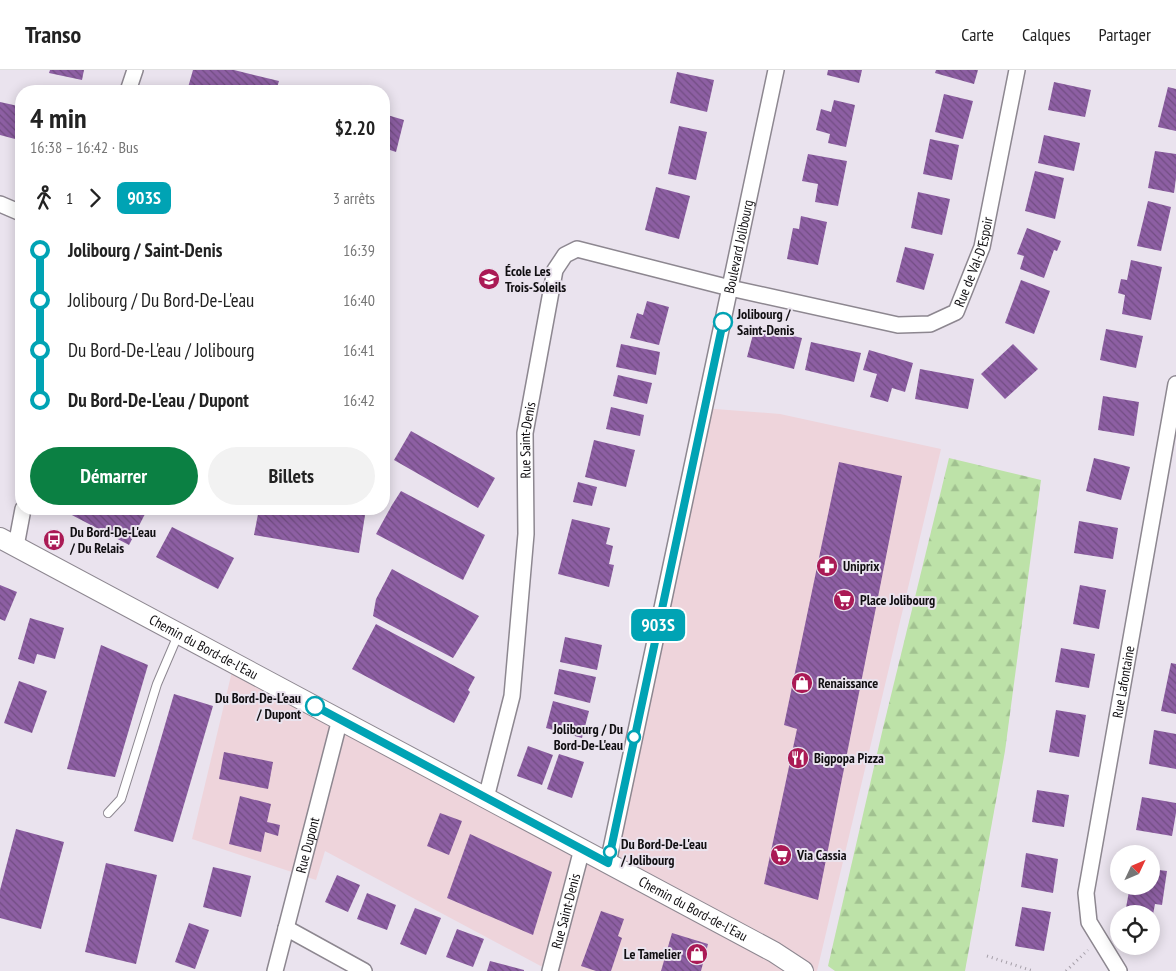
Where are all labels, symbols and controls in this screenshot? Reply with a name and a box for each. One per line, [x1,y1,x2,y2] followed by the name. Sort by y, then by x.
[25,19,81,50] text: Transo
[961,23,994,46] text: Carte
[1022,23,1071,46] text: Calques
[1099,23,1151,46] text: Partager
[30,99,87,136] text: 4 min
[335,116,375,140] text: $2.20
[30,137,138,157] text: 16:38 – 16:42 · Bus
[30,184,58,212] icon: walk
[81,184,109,212] icon: forward
[127,186,161,209] text: 903S
[66,188,73,208] text: 1
[333,188,375,208] text: 3 arrêts
[720,198,757,295] street label: Boulevard Jolibourg
[950,215,997,310] street label: Rue de Val-D'Espoir
[68,238,222,262] text: Jolibourg / Saint-Denis
[343,240,375,260] text: 16:39
[505,262,566,296] place label: École Les Trois-Soleils
[477,267,501,291] school or university icon: École Les Trois-Soleils
[68,288,254,312] text: Jolibourg / Du Bord-De-L'eau
[343,290,375,310] text: 16:40
[736,305,794,339] place label: Jolibourg / Saint-Denis
[713,312,733,332] marker: Jolibourg / Saint-Denis
[68,338,254,362] text: Du Bord-De-L'eau / Jolibourg
[343,340,375,360] text: 16:41
[68,388,249,412] text: Du Bord-De-L'eau / Dupont
[343,390,375,410] text: 16:42
[516,400,540,479] street label: Rue Saint-Denis
[30,447,198,505] button: Démarrer
[208,447,375,505] button: Billets
[69,523,156,557] place label: Du Bord-De-L'eau / Du Relais
[42,528,66,552] bus stop icon: Du Bord-De-L'eau / Du Relais
[815,554,839,578] pharmacy icon: Uniprix
[843,557,880,575] place label: Uniprix
[832,588,856,612] supermarket icon: Place Jolibourg
[860,591,935,609] place label: Place Jolibourg
[623,609,693,641] line badge: 903S
[146,611,261,683] street label: Chemin du Bord-de-l'Eau
[641,613,675,636] text: 903S
[1108,644,1139,719] street label: Rue Lafontaine
[790,671,814,695] shop icon: Renaissance
[818,674,878,692] place label: Renaissance
[215,689,301,723] place label: Du Bord-De-L'eau / Dupont
[305,696,325,716] marker: Du Bord-De-L'eau / Dupont
[552,720,623,754] place label: Jolibourg / Du Bord-De-L'eau
[627,730,641,744] marker: Jolibourg / Du Bord-De-L'eau
[786,746,810,770] restaurant icon: Bigpopa Pizza
[814,749,884,767] place label: Bigpopa Pizza
[292,815,323,875] street label: Rue Dupont
[620,835,707,869] place label: Du Bord-De-L'eau / Jolibourg
[769,843,793,867] supermarket icon: Via Cassia
[603,845,617,859] marker: Du Bord-De-L'eau / Jolibourg
[1110,845,1160,895] north arrow
[1110,845,1160,955] map controls
[796,846,847,864] place label: Via Cassia
[547,871,584,951] street label: Rue Saint-Denis
[636,872,751,945] street label: Chemin du Bord-de-l'Eau
[1110,905,1160,955] button: locate
[685,942,709,966] shop icon: Le Tamelier
[624,945,682,963] place label: Le Tamelier

